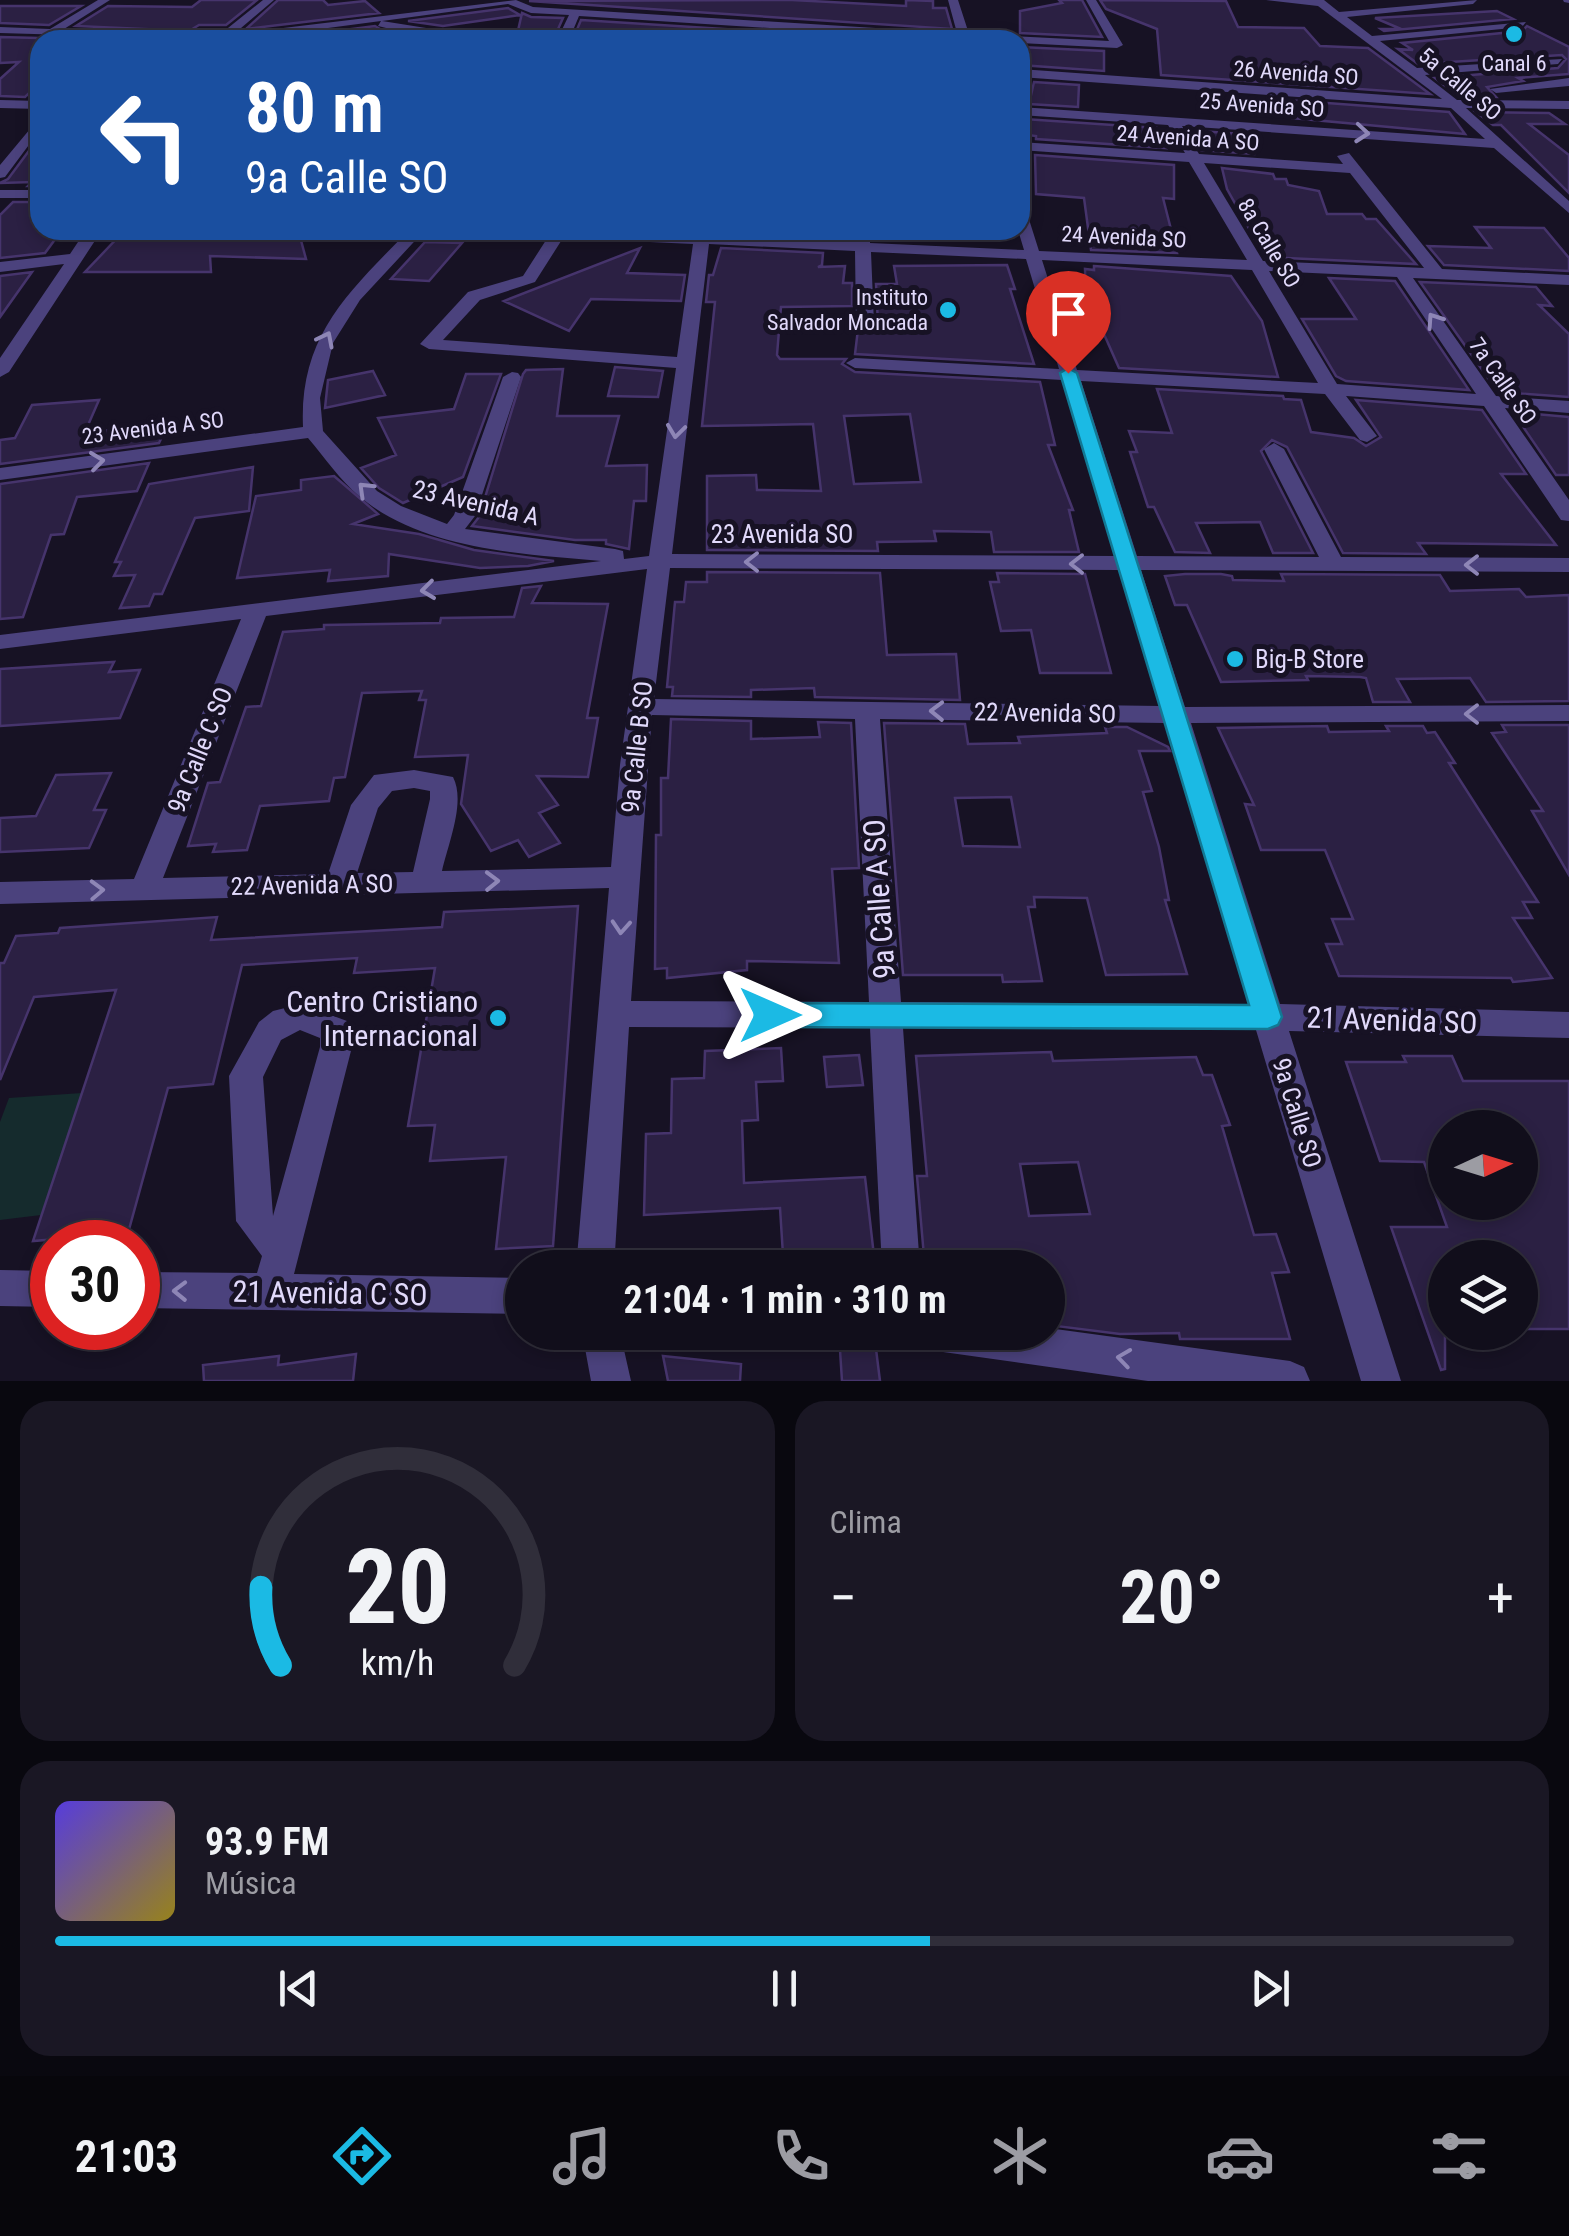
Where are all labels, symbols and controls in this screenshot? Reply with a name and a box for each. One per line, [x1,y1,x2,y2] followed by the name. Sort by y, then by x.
[1503,23,1525,45] marker: Canal 6
[1414,42,1506,126] street label: 5a Calle SO
[1481,51,1547,76] place label: Canal 6
[1233,56,1359,90] street label: 26 Avenida SO
[245,67,384,149] text: 80 m
[80,70,210,200] icon: left
[1199,88,1325,122] street label: 25 Avenida SO
[1116,121,1260,155] street label: 24 Avenida A SO
[1354,121,1370,143] one-way arrow
[245,151,449,204] text: 9a Calle SO
[1233,194,1305,292] street label: 8a Calle SO
[1061,221,1187,253] street label: 24 Avenida SO
[1026,271,1111,374] pin
[767,285,928,335] place label: Instituto Salvador Moncada
[1041,286,1096,341] icon: arrive
[937,299,959,321] marker: Instituto Salvador Moncada
[1428,312,1446,331] one-way arrow
[314,331,333,349] one-way arrow
[1464,333,1542,429] street label: 7a Calle SO
[80,407,226,449] street label: 23 Avenida A SO
[666,422,687,439] one-way arrow
[89,451,105,472] one-way arrow
[410,474,542,532] street label: 23 Avenida A
[359,482,377,500] one-way arrow
[711,520,853,549] street label: 23 Avenida SO
[743,551,758,573] one-way arrow
[1068,553,1084,575] one-way arrow
[1463,554,1478,576] one-way arrow
[420,579,436,600] one-way arrow
[1255,645,1364,674] place label: Big-B Store
[1224,648,1246,670] marker: Big-B Store
[616,680,658,814] street label: 9a Calle B SO
[162,683,238,817] street label: 9a Calle C SO
[974,697,1116,729] street label: 22 Avenida SO
[928,701,944,722] one-way arrow
[1463,703,1479,724] one-way arrow
[856,818,902,980] street label: 9a Calle A SO
[230,869,394,901] street label: 22 Avenida A SO
[485,870,501,891] one-way arrow
[90,880,106,901] one-way arrow
[611,920,632,936] one-way arrow
[718,963,822,1067] position arrow
[286,984,478,1053] place label: Centro Cristiano Internacional
[1306,1000,1478,1040] street label: 21 Avenida SO
[487,1007,509,1029] marker: Centro Cristiano Internacional
[1267,1055,1327,1171] street label: 9a Calle SO
[1428,1110,1538,1220] north arrow
[1428,1110,1538,1350] map controls
[30,1220,160,1350] speed limit sign: 30
[1428,1240,1538,1350] button: layers
[232,1274,428,1312] street label: 21 Avenida C SO
[624,1278,946,1322] text: 21:04 · 1 min · 310 m
[172,1280,188,1302] one-way arrow
[1115,1349,1132,1370] one-way arrow
[830,1503,902,1541] text: Clima
[345,1527,450,1648] text: 20
[1119,1553,1224,1641] text: 20°
[830,1566,857,1630] text: −
[1487,1566,1514,1630] text: +
[360,1642,434,1684] text: km/h
[205,1820,329,1864] text: 93.9 FM
[205,1864,297,1902] text: Música
[271,1961,326,2016] icon: previous
[757,1961,812,2016] icon: pause
[1243,1961,1298,2016] icon: next
[327,2121,397,2191] icon: directions
[547,2121,617,2191] icon: music
[766,2121,836,2191] icon: phone
[985,2121,1055,2191] icon: climate
[1205,2121,1275,2191] icon: car
[1424,2121,1494,2191] icon: filters
[75,2130,178,2183] text: 21:03

